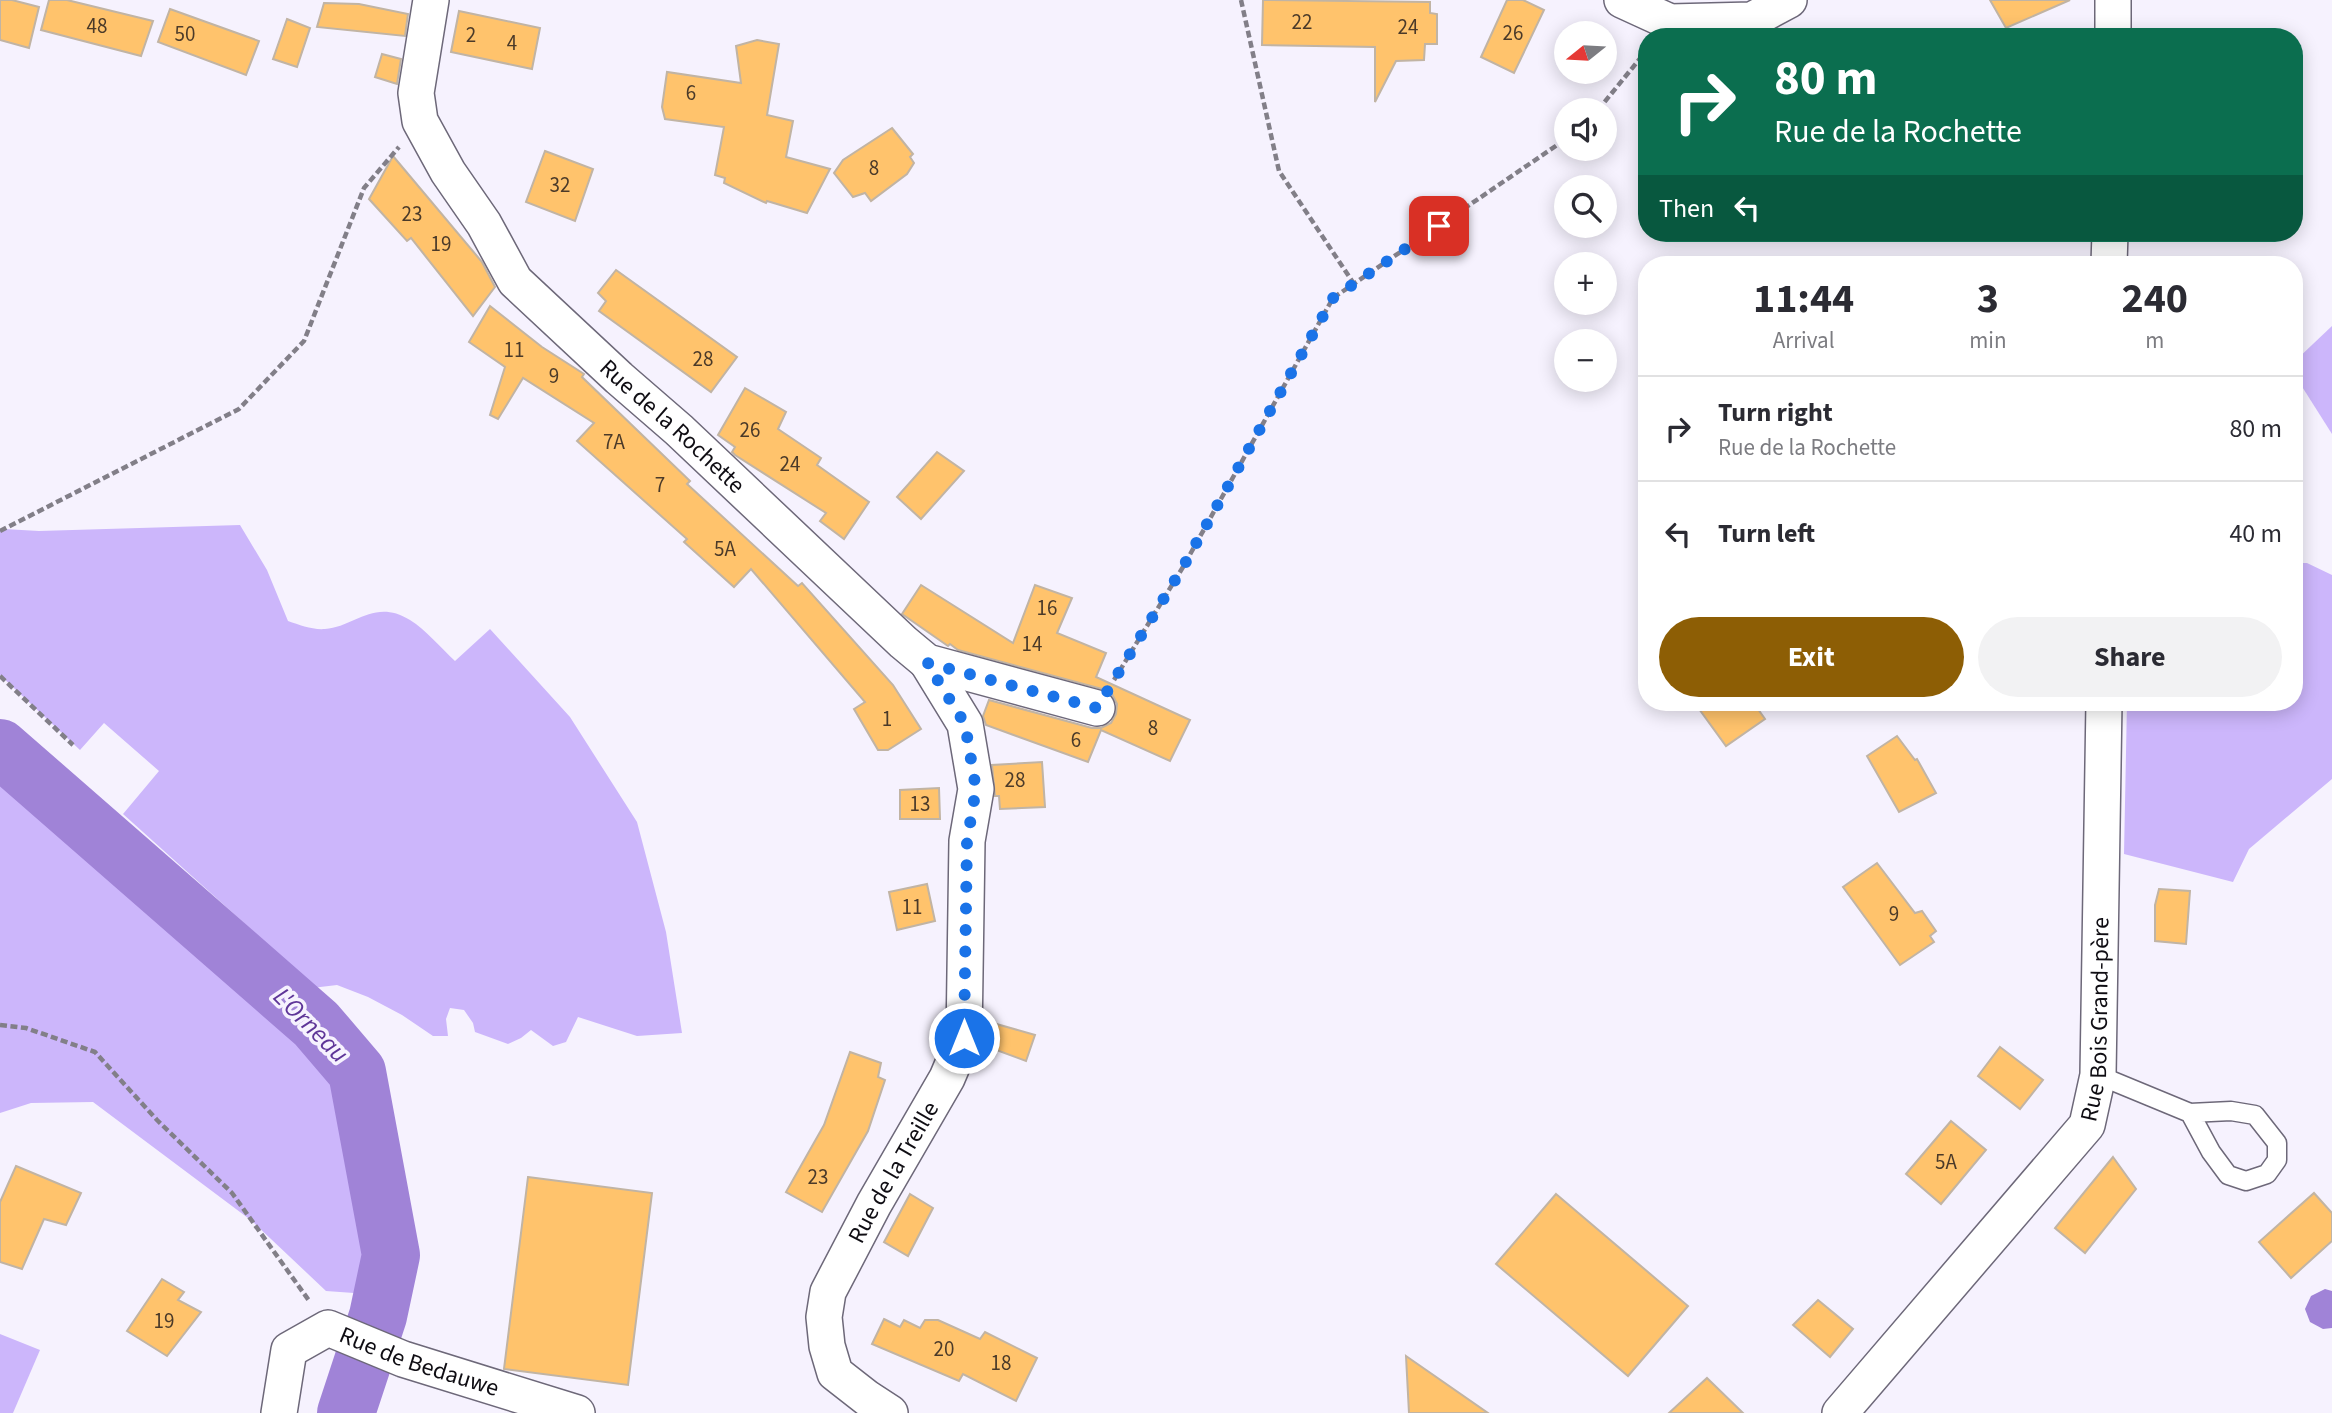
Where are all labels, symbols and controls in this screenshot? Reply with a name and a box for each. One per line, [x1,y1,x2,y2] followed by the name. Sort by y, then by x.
[1292,7,1312,37] house number: 22
[87,11,107,41] house number: 48
[1398,12,1418,42] house number: 24
[1503,18,1523,48] house number: 26
[175,19,195,49] house number: 50
[466,20,476,50] house number: 2
[1554,21,1617,84] north arrow
[1554,21,1617,392] map controls
[507,28,517,58] house number: 4
[1774,44,1878,114] text: 80 m
[1659,56,1750,147] icon: right
[686,78,696,108] house number: 6
[1554,98,1617,161] button: sound
[1774,109,2022,155] text: Rue de la Rochette
[869,153,879,183] house number: 8
[550,170,570,200] house number: 32
[1554,175,1617,238] button: search
[1728,189,1766,227] icon: left
[1659,190,1714,227] text: Then
[1409,196,1469,256] pin
[402,199,422,229] house number: 23
[1420,207,1458,245] icon: arrive
[431,229,451,259] house number: 19
[1554,252,1617,315] button: +
[1753,269,1854,329] text: 11:44
[1977,269,1999,329] text: 3
[2121,269,2188,329] text: 240
[1773,324,1835,357] text: Arrival
[1969,324,2007,357] text: min
[2145,324,2164,357] text: m
[1554,329,1617,392] button: −
[504,335,524,365] house number: 11
[693,344,713,374] house number: 28
[592,351,753,502] street label: Rue de la Rochette
[549,361,559,391] house number: 9
[1718,394,1833,431] text: Turn right
[1659,410,1697,448] icon: right
[2229,410,2282,447] text: 80 m
[740,415,760,445] house number: 26
[603,427,626,457] house number: 7A
[1718,431,1896,464] text: Rue de la Rochette
[780,449,800,479] house number: 24
[655,470,665,500] house number: 7
[1659,515,1697,553] icon: left
[1718,515,1815,552] text: Turn left
[2229,515,2282,552] text: 40 m
[714,534,737,564] house number: 5A
[1037,593,1057,623] house number: 16
[1659,617,1964,697] button: Exit
[1978,617,2282,697] button: Share
[1022,629,1042,659] house number: 14
[882,704,892,734] house number: 1
[1148,713,1158,743] house number: 8
[1071,725,1081,755] house number: 6
[1005,765,1025,795] house number: 28
[910,789,930,819] house number: 13
[902,892,922,922] house number: 11
[1889,899,1899,929] house number: 9
[2071,917,2118,1125] street label: Rue Bois Grand-père
[265,979,357,1071] water label: L'Orneau
[927,1001,1001,1075] position arrow
[839,1095,947,1249] street label: Rue de la Treille
[1935,1147,1958,1177] house number: 5A
[808,1162,828,1192] house number: 23
[154,1306,174,1336] house number: 19
[334,1317,504,1405] street label: Rue de Bedauwe
[934,1334,954,1364] house number: 20
[991,1348,1011,1378] house number: 18

